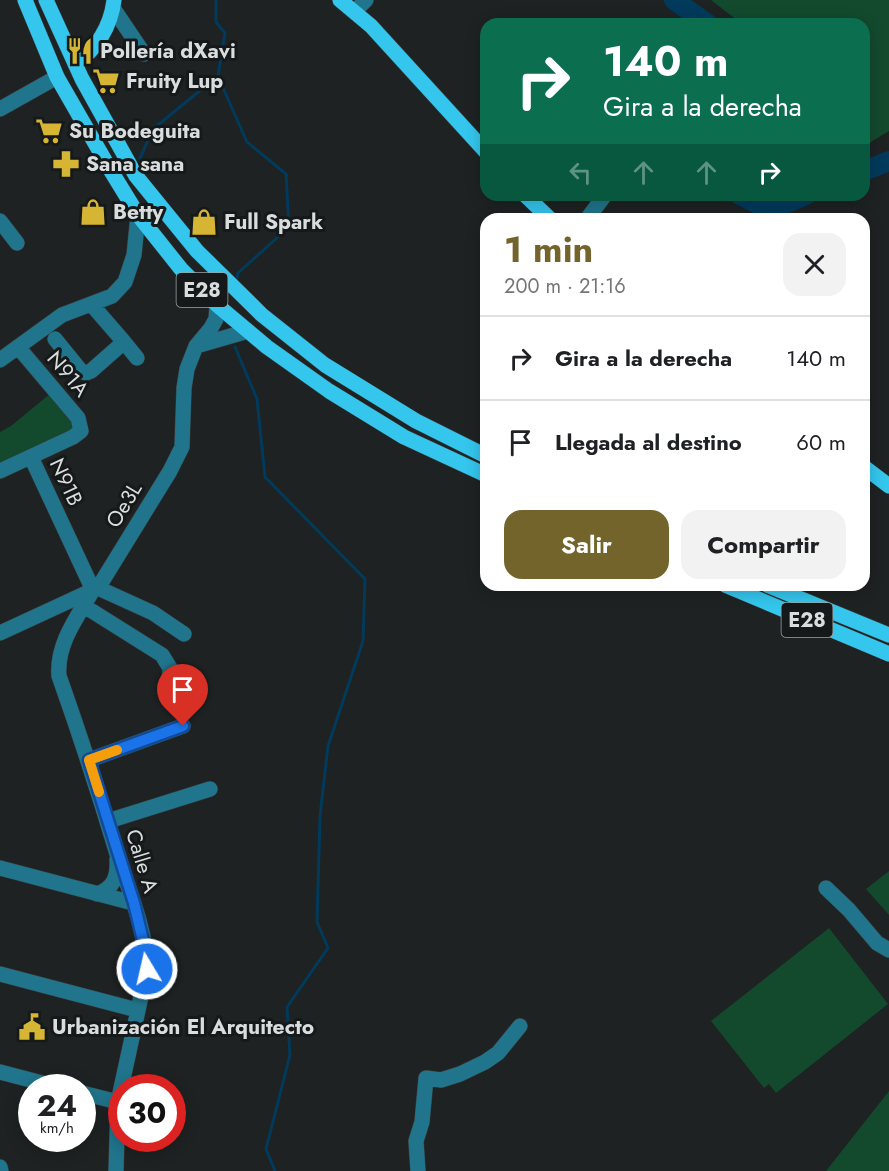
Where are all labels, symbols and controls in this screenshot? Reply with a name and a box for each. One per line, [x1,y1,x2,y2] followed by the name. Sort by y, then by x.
[603,31,729,92] text: 140 m
[65,36,95,66] restaurant icon: Pollería dXavi
[100,36,236,66] place label: Pollería dXavi
[504,42,582,120] icon: right
[91,66,121,96] supermarket icon: Fruity Lup
[126,66,223,96] place label: Fruity Lup
[603,87,802,126] text: Gira a la derecha
[34,116,64,146] supermarket icon: Su Bodeguita
[69,116,201,146] place label: Su Bodeguita
[51,149,81,179] pharmacy icon: Sana sana
[86,149,184,179] place label: Sana sana
[564,156,597,189] icon: left
[627,156,660,189] icon: ahead
[690,156,723,189] icon: ahead
[753,156,786,189] icon: right
[78,197,108,227] shop icon: Betty
[113,197,164,227] place label: Betty
[189,207,219,237] shop icon: Full Spark
[224,207,323,237] place label: Full Spark
[504,223,593,275] text: 1 min
[783,233,846,296] button: close
[504,272,626,301] text: 200 m · 21:16
[176,273,228,307] road number: E28
[504,342,537,375] icon: right
[555,342,732,374] text: Gira a la derecha
[786,342,846,374] text: 140 m
[40,345,96,404] street label: N91A
[504,426,537,459] icon: arrive
[555,426,742,458] text: Llegada al destino
[796,426,846,458] text: 60 m
[42,453,90,511] street label: N91B
[99,476,150,533] street label: Oe3L
[504,510,669,579] button: Salir
[681,510,846,579] button: Compartir
[782,603,832,637] road number: E28
[157,664,208,726] pin
[166,673,199,706] icon: arrive
[118,825,166,897] street label: Calle A
[115,937,179,1001] position arrow
[17,1012,47,1042] public building icon: Urbanización El Arquitecto
[52,1012,314,1042] place label: Urbanización El Arquitecto
[108,1074,186,1152] speed limit sign: 30
[37,1084,77,1127] text: 24
[40,1117,74,1139] text: km/h

